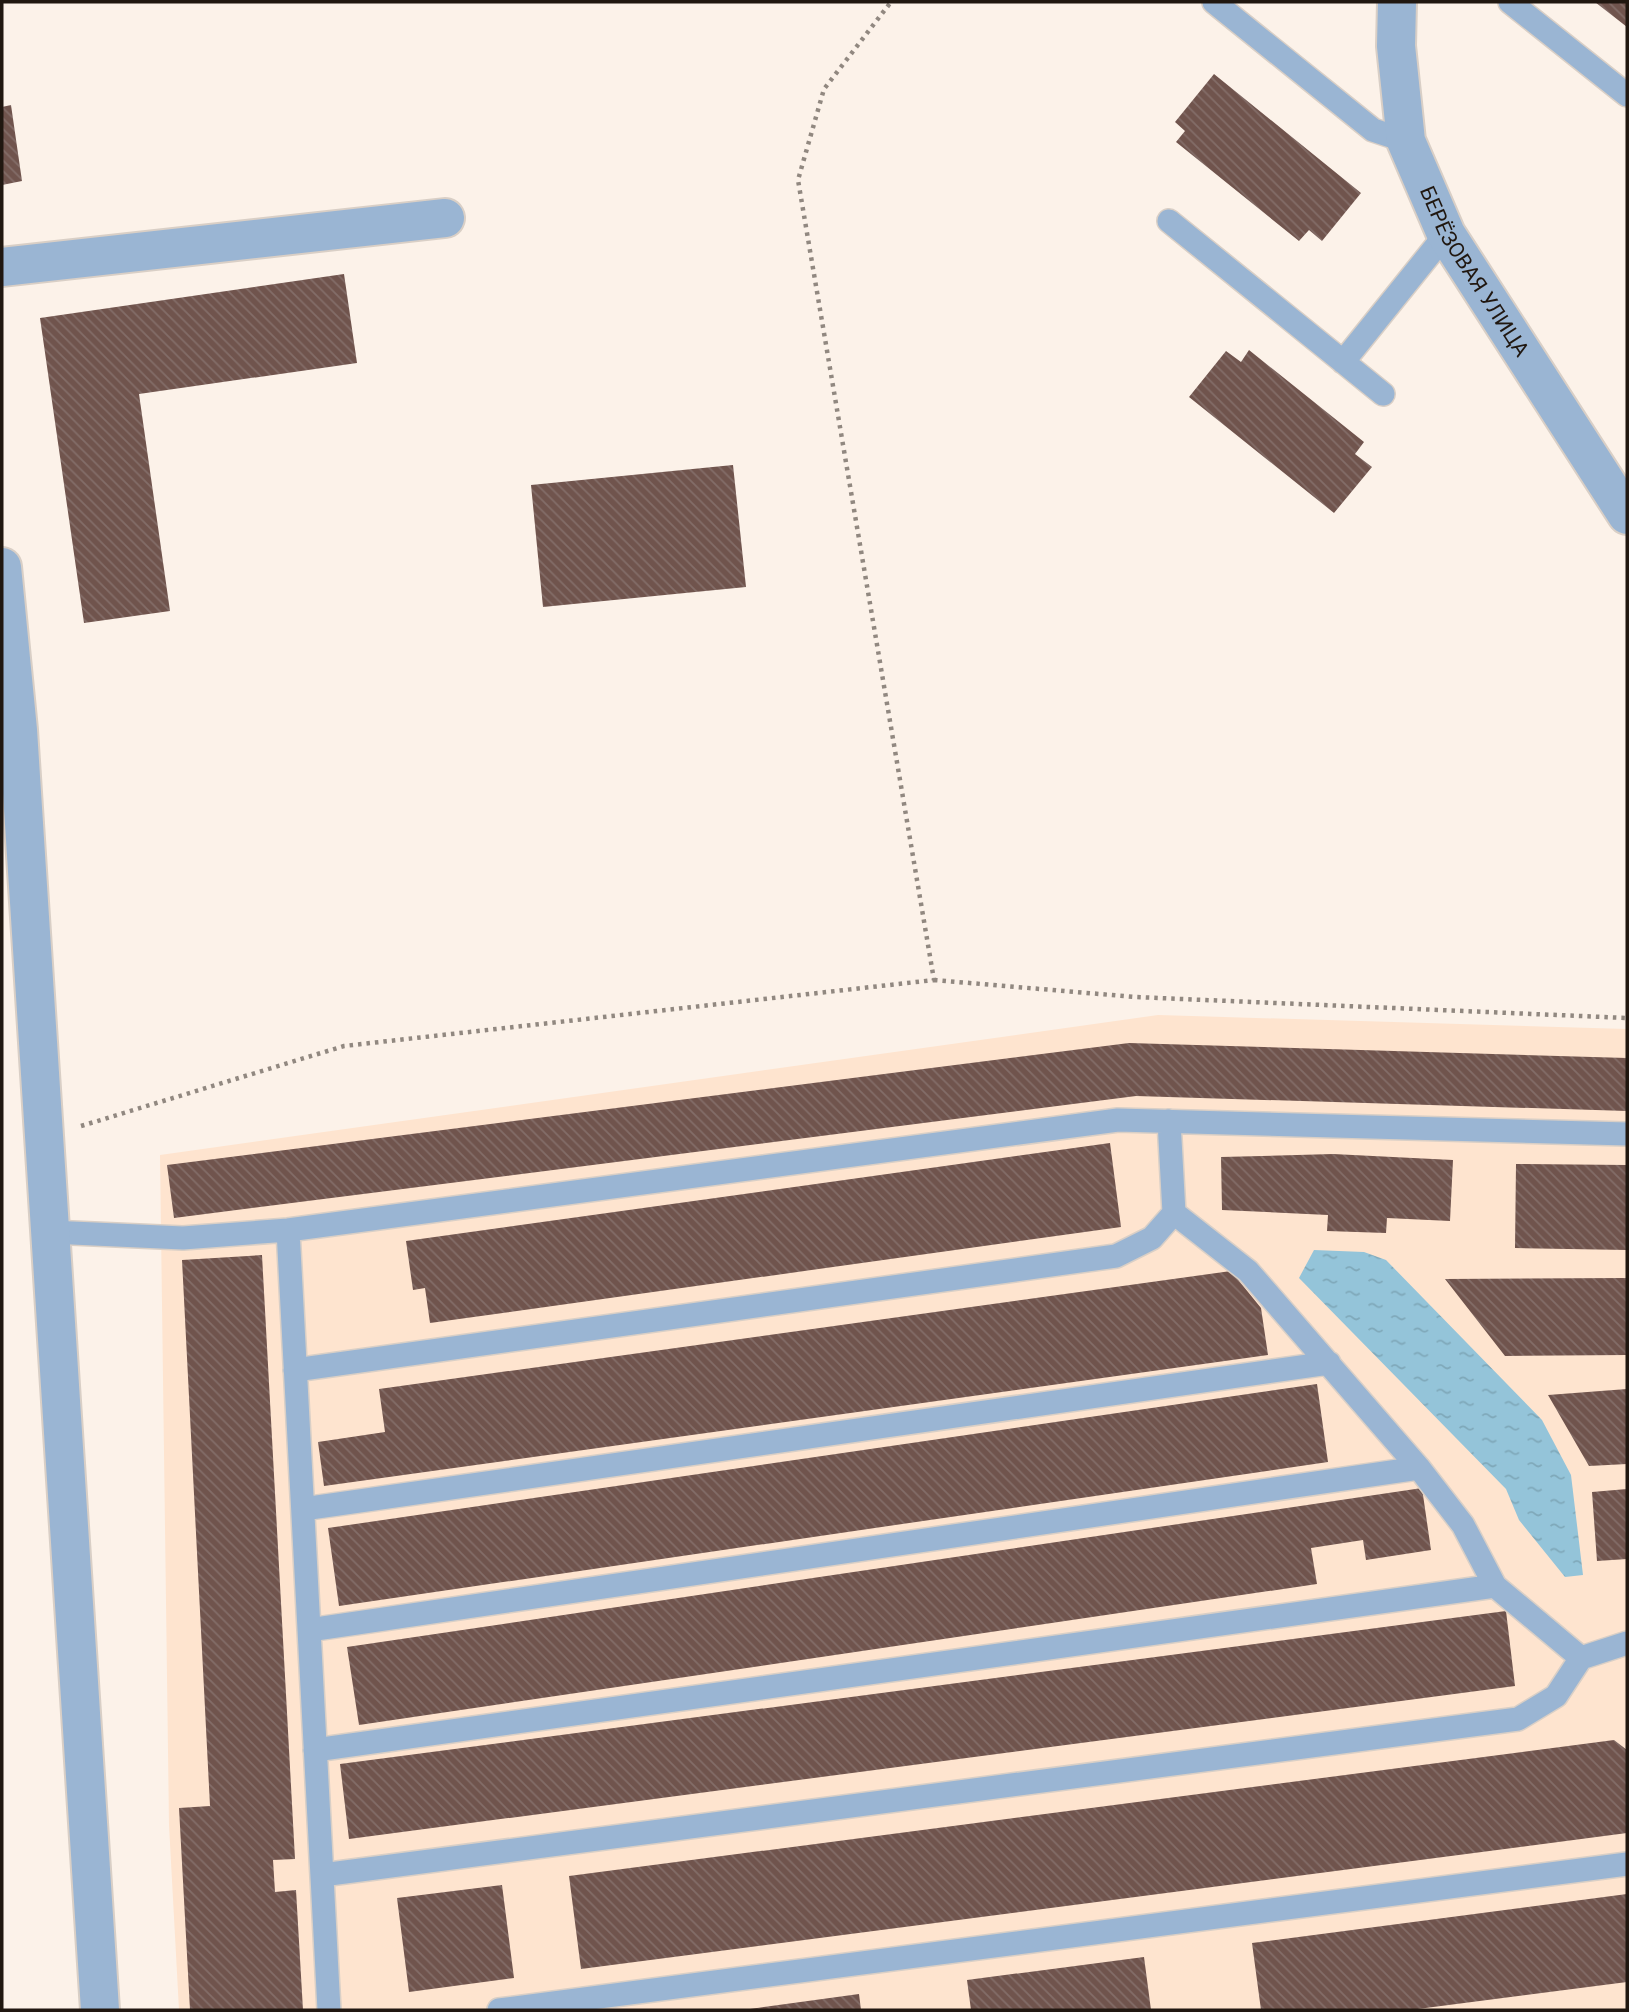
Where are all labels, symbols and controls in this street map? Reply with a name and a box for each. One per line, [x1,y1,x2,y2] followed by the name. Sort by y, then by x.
[1415,182,1534,361] street label: БЕРЁЗОВАЯ УЛИЦА

